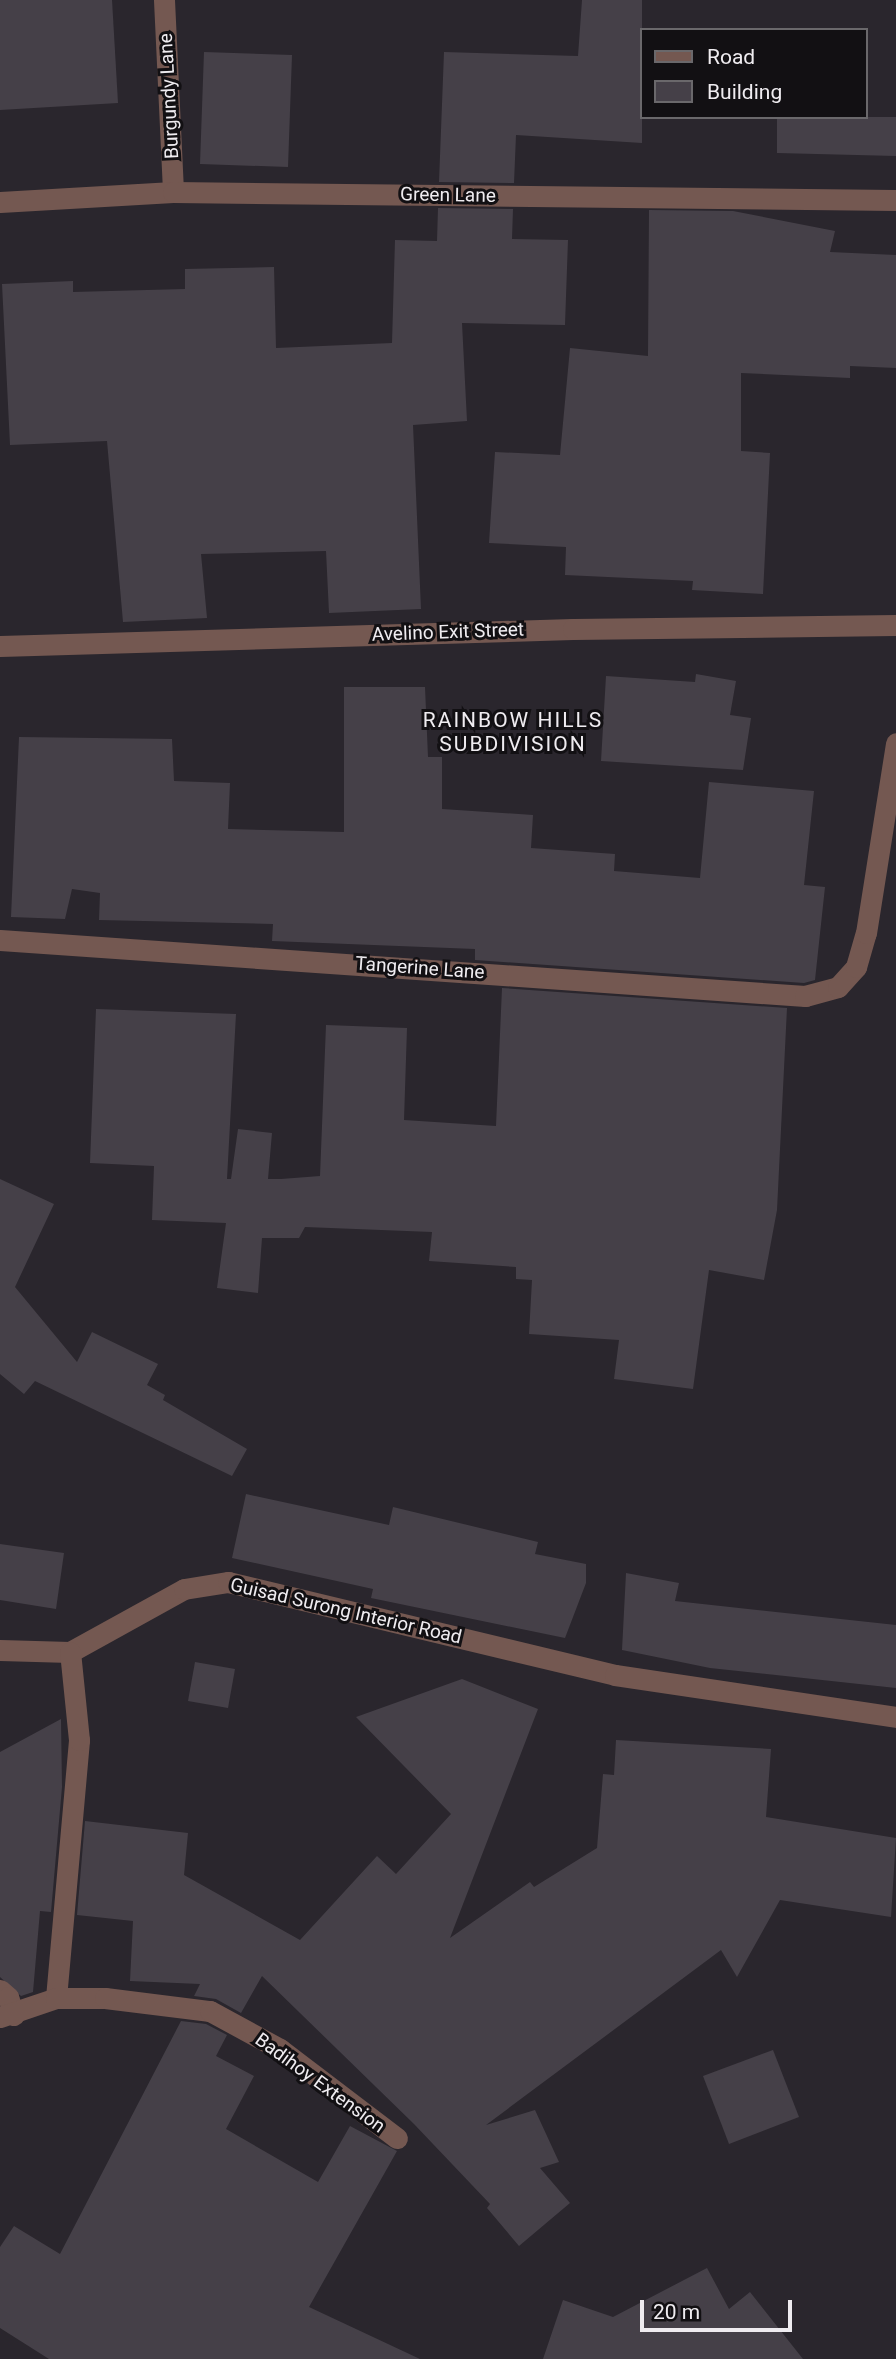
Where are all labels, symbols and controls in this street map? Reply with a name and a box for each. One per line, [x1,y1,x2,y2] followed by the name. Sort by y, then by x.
[640,28,868,119] legend
[154,33,184,159] street label: Burgundy Lane
[707,45,755,69] text: Road
[707,80,782,104] text: Building
[400,183,496,207] street label: Green Lane
[372,618,524,646] street label: Avelino Exit Street
[424,707,602,757] district label: RAINBOW HILLS SUBDIVISION
[355,952,485,984] street label: Tangerine Lane
[228,1573,464,1649] street label: Guisad Surong Interior Road
[251,2028,389,2138] street label: Badihoy Extension
[644,2286,796,2330] scale bar
[653,2300,700,2324] text: 20 m

